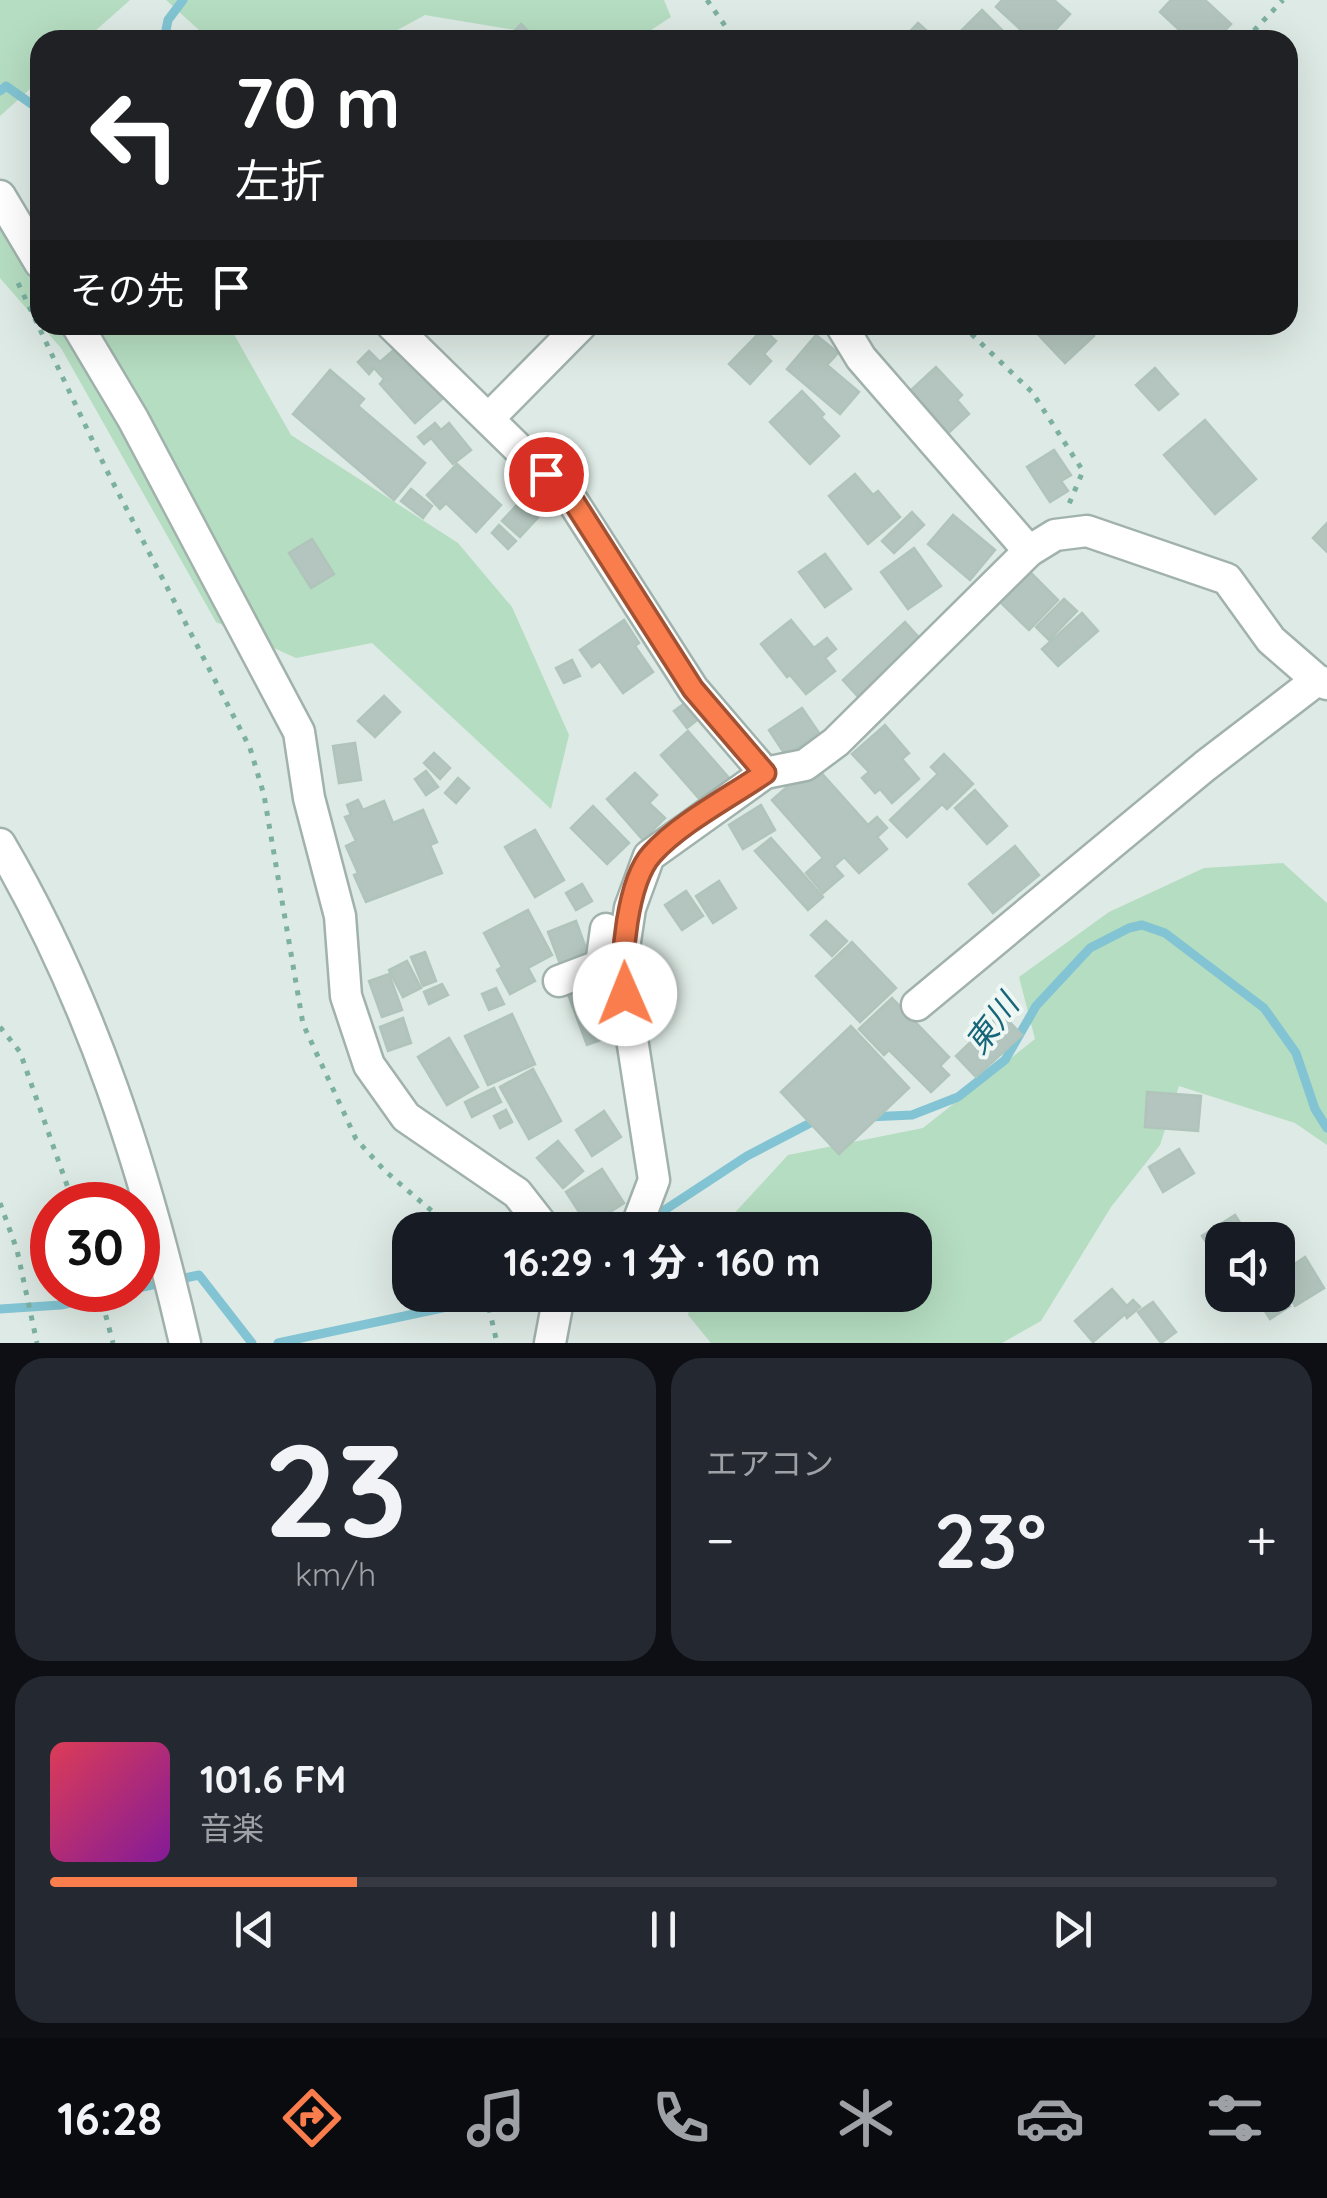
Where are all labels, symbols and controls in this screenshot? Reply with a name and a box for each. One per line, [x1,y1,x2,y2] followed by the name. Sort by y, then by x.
[235,58,401,146] text: 70 m
[70,70,200,200] icon: left
[235,152,325,208] text: 左折
[204,260,259,315] icon: arrive
[70,266,184,314] text: その先
[504,432,589,517] pin
[519,447,574,502] icon: arrive
[573,942,677,1046] position arrow
[956,983,1028,1061] water label: 東川
[30,1182,160,1312] speed limit sign: 30
[1205,1222,1295,1312] map controls
[1205,1222,1295,1312] button: sound
[503,1238,821,1286] text: 16:29 · 1 分 · 160 m
[264,1407,407,1570] text: 23
[706,1443,834,1483] text: エアコン
[934,1493,1047,1587] text: 23°
[706,1505,735,1574] text: −
[1246,1505,1277,1574] text: +
[295,1554,376,1594] text: km/h
[200,1755,347,1803] text: 101.6 FM
[200,1808,264,1848] text: 音楽
[227,1902,282,1957] icon: previous
[636,1902,691,1957] icon: pause
[1045,1902,1100,1957] icon: next
[277,2083,347,2153] icon: directions
[461,2083,531,2153] icon: music
[646,2083,716,2153] icon: phone
[831,2083,901,2153] icon: climate
[1015,2083,1085,2153] icon: car
[1200,2083,1270,2153] icon: filters
[57,2090,162,2146] text: 16:28

